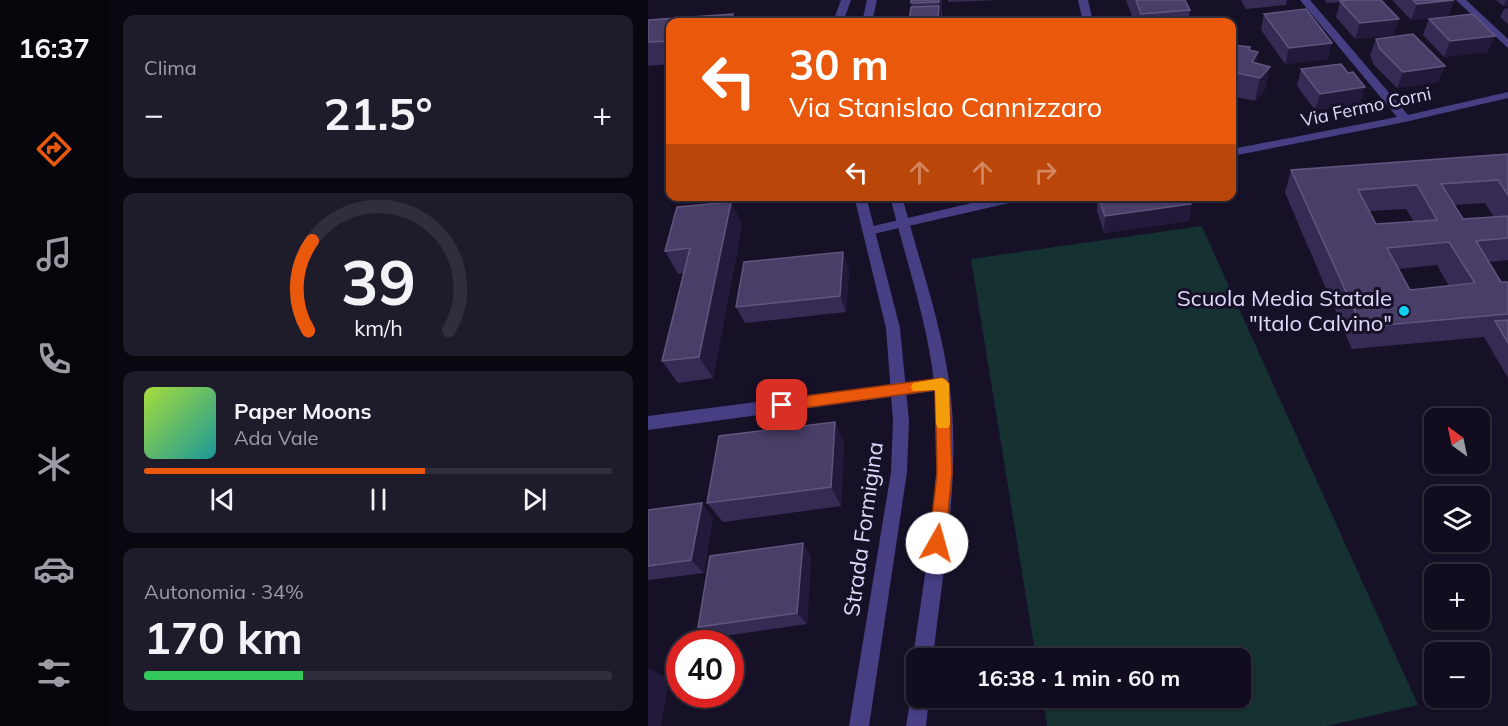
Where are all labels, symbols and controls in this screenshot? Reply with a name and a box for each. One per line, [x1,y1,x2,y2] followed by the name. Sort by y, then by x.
[18,31,90,65] text: 16:37
[789,38,889,91] text: 30 m
[690,42,768,120] icon: left
[144,55,197,80] text: Clima
[1299,81,1433,132] street label: Via Fermo Corni
[323,85,433,141] text: 21.5°
[789,90,1102,124] text: Via Stanislao Cannizzaro
[144,93,164,134] text: −
[592,93,612,134] text: +
[33,128,75,170] icon: directions
[840,156,873,189] icon: left
[903,156,936,189] icon: ahead
[966,156,999,189] icon: ahead
[1029,156,1062,189] icon: right
[33,233,75,275] icon: music
[341,242,415,321] text: 39
[1177,284,1392,337] place label: Scuola Media Statale "Italo Calvino"
[1397,304,1411,318] marker: Scuola Media Statale "Italo Calvino"
[354,315,402,342] text: km/h
[33,338,75,380] icon: phone
[756,379,807,430] pin
[765,388,798,421] icon: arrive
[234,397,372,425] text: Paper Moons
[1424,408,1490,474] north arrow
[1424,408,1490,708] map controls
[234,425,318,450] text: Ada Vale
[837,440,889,618] street label: Strada Formigina
[33,443,75,485] icon: climate
[206,483,239,516] icon: previous
[362,483,395,516] icon: pause
[518,483,551,516] icon: next
[1424,486,1490,552] button: layers
[905,511,969,575] position arrow
[33,548,75,590] icon: car
[1424,564,1490,630] button: +
[144,579,304,604] text: Autonomia · 34%
[144,609,303,665] text: 170 km
[666,630,744,708] speed limit sign: 40
[1424,642,1490,708] button: −
[33,652,75,694] icon: filters
[977,664,1180,692] text: 16:38 · 1 min · 60 m

